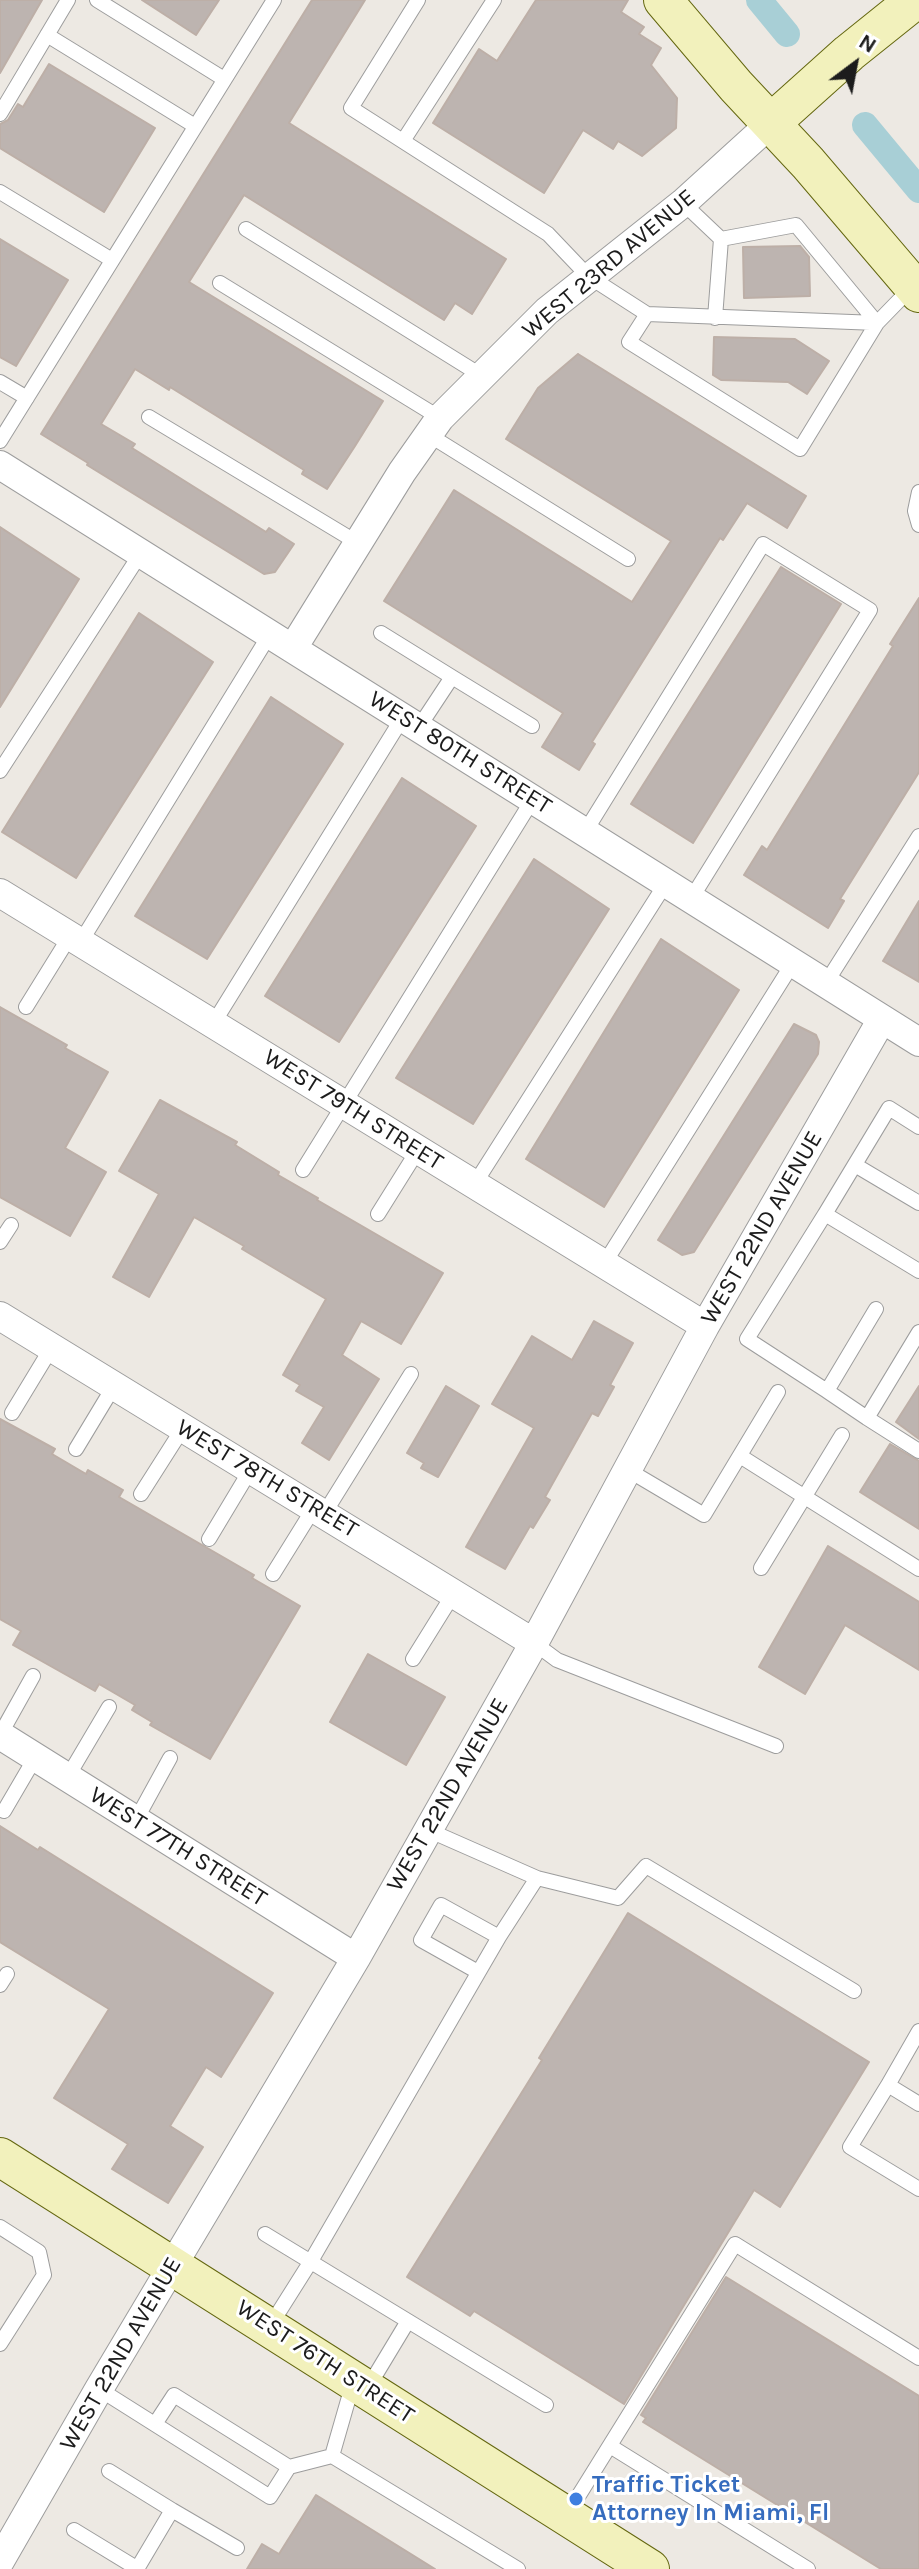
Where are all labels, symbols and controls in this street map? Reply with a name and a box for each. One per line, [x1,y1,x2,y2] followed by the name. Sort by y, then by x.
[815,24,895,104] north arrow
[854,28,881,59] text: N
[517,183,701,345] street label: WEST 23RD AVENUE
[363,685,557,821] street label: WEST 80TH STREET
[258,1043,448,1177] street label: WEST 79TH STREET
[695,1126,829,1330] street label: WEST 22ND AVENUE
[171,1413,363,1545] street label: WEST 78TH STREET
[381,1693,515,1897] street label: WEST 22ND AVENUE
[84,1781,272,1913] street label: WEST 77TH STREET
[54,2252,188,2456] street label: WEST 22ND AVENUE
[231,2294,419,2430] street label: WEST 76TH STREET
[592,2471,829,2527] place label: Traffic Ticket Attorney In Miami, Fl
[567,2490,585,2508] marker: Traffic Ticket Attorney In Miami, Fl

